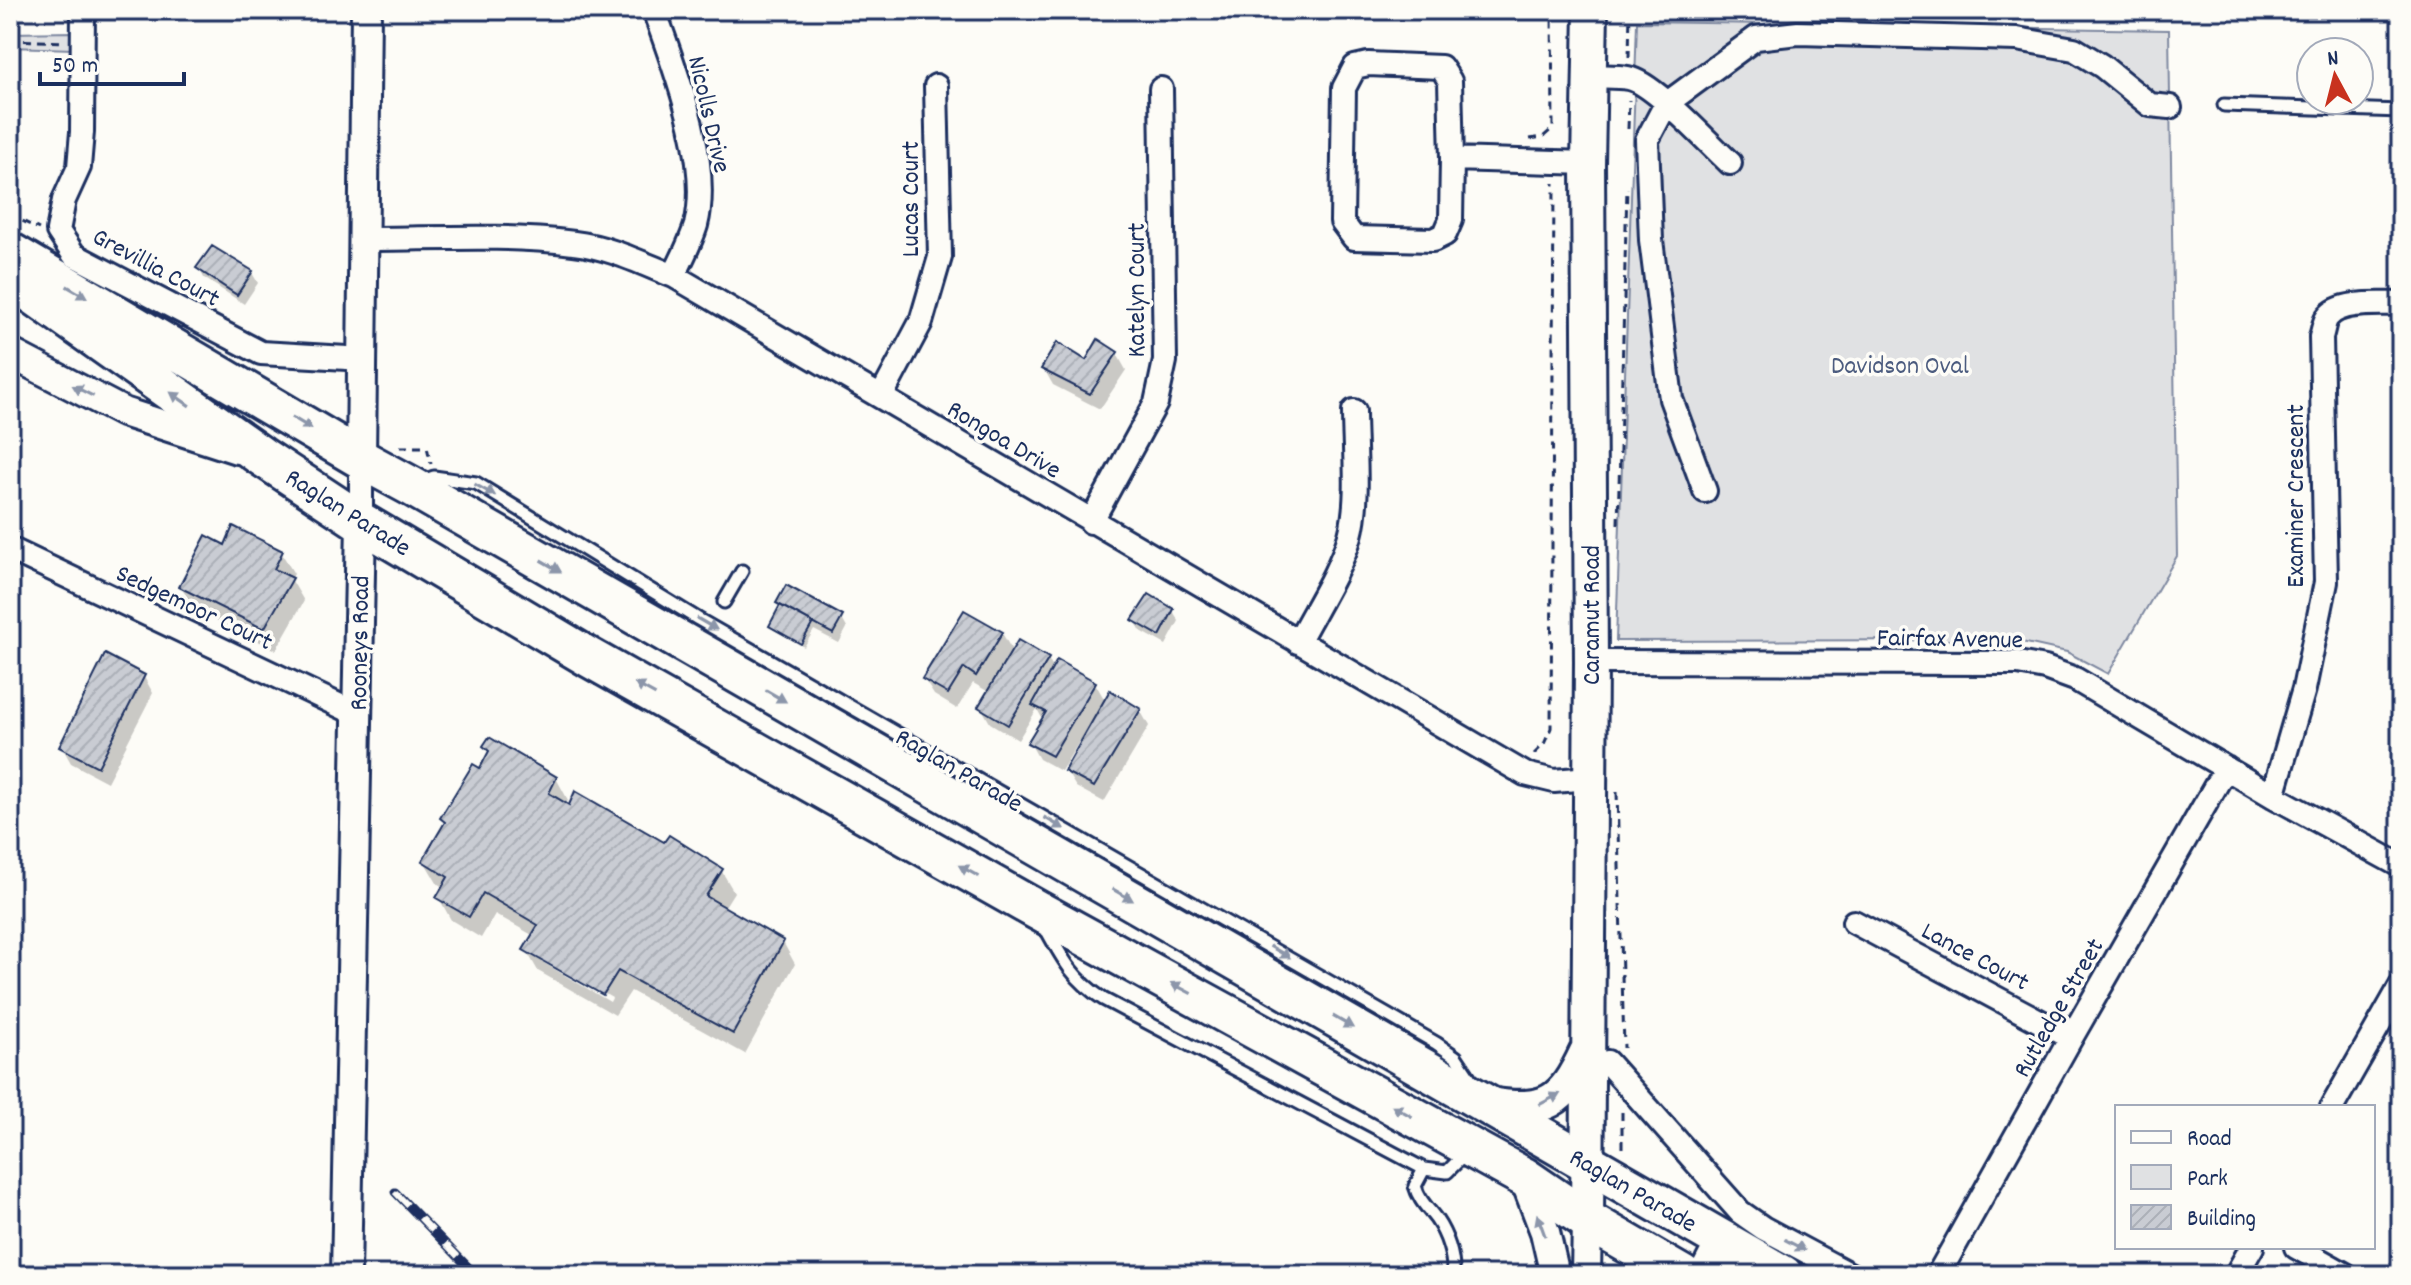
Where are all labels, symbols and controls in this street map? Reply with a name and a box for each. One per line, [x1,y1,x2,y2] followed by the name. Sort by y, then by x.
[40,36,184,86] scale bar
[2295,36,2375,116] north arrow
[2326,44,2340,76] text: N
[52,50,98,84] text: 50 m
[676,53,739,177] street label: Nicolls Drive
[894,140,931,257] street label: Lucas Court
[85,220,226,318] street label: Grevillia Court
[1120,222,1157,357] street label: Katelyn Court
[66,285,88,299] one-way arrow
[1831,349,1969,386] park label: Davidson Oval
[71,384,94,397] one-way arrow
[170,392,191,407] one-way arrow
[939,392,1067,490] street label: Rongoa Drive
[2279,404,2316,588] street label: Examiner Crescent
[291,416,313,430] one-way arrow
[277,461,417,567] street label: Raglan Parade
[474,482,496,496] one-way arrow
[1575,545,1612,685] street label: Caramut Road
[109,557,278,662] street label: Sedgemoor Court
[540,559,562,573] one-way arrow
[342,575,381,711] street label: Rooneys Road
[696,617,718,631] one-way arrow
[1876,621,2023,660] street label: Fairfax Avenue
[633,682,656,696] one-way arrow
[765,689,787,703] one-way arrow
[887,720,1029,824] street label: Raglan Parade
[1043,816,1065,830] one-way arrow
[957,865,980,878] one-way arrow
[1112,888,1134,902] one-way arrow
[1914,914,2035,1002] street label: Lance Court
[2005,932,2115,1085] street label: Rutledge Street
[1268,945,1291,959] one-way arrow
[1170,981,1192,995] one-way arrow
[1332,1015,1354,1029] one-way arrow
[1539,1093,1561,1107] one-way arrow
[1391,1104,1413,1118] one-way arrow
[2115,1105,2375,1249] legend
[2187,1123,2232,1157] text: Road
[1561,1140,1703,1244] street label: Raglan Parade
[2187,1163,2228,1197] text: Park
[2187,1203,2256,1237] text: Building
[1535,1213,1547,1237] one-way arrow
[1784,1238,1806,1252] one-way arrow

